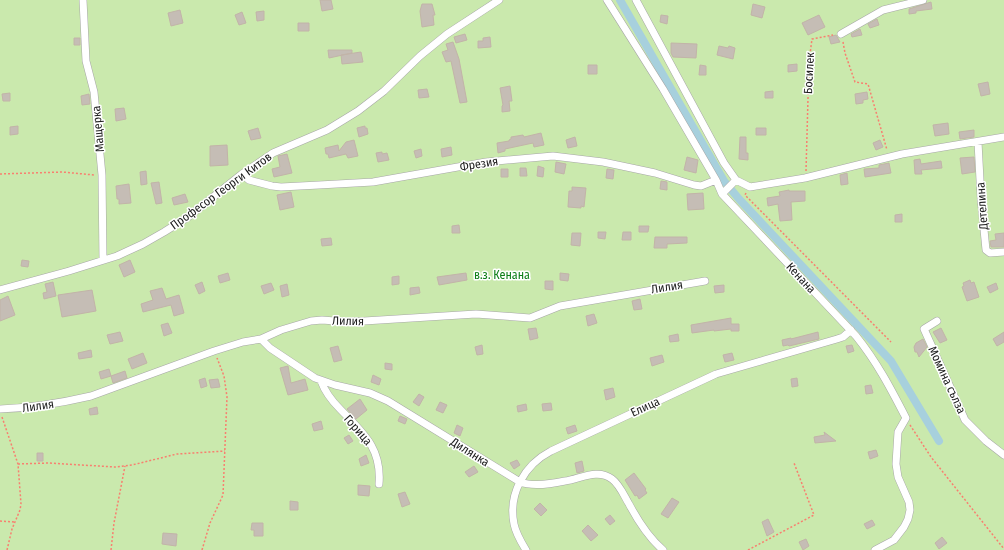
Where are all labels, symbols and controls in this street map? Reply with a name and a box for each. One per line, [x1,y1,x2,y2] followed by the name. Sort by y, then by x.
[801,51,817,94] street label: Босилек
[89,105,107,153] street label: Мащерка
[168,150,274,232] street label: Професор Георги Китов
[459,154,499,174] street label: Фрезия
[973,182,991,231] street label: Детелина
[783,260,819,296] street label: Кенана
[474,268,530,282] park label: в.з. Кенана
[650,278,684,296] street label: Лилия
[332,314,364,328] street label: Лилия
[925,344,969,416] street label: Момина сълза
[628,394,662,420] street label: Елица
[21,397,55,415] street label: Лилия
[341,412,375,448] street label: Горица
[447,434,492,469] street label: Дилянка

